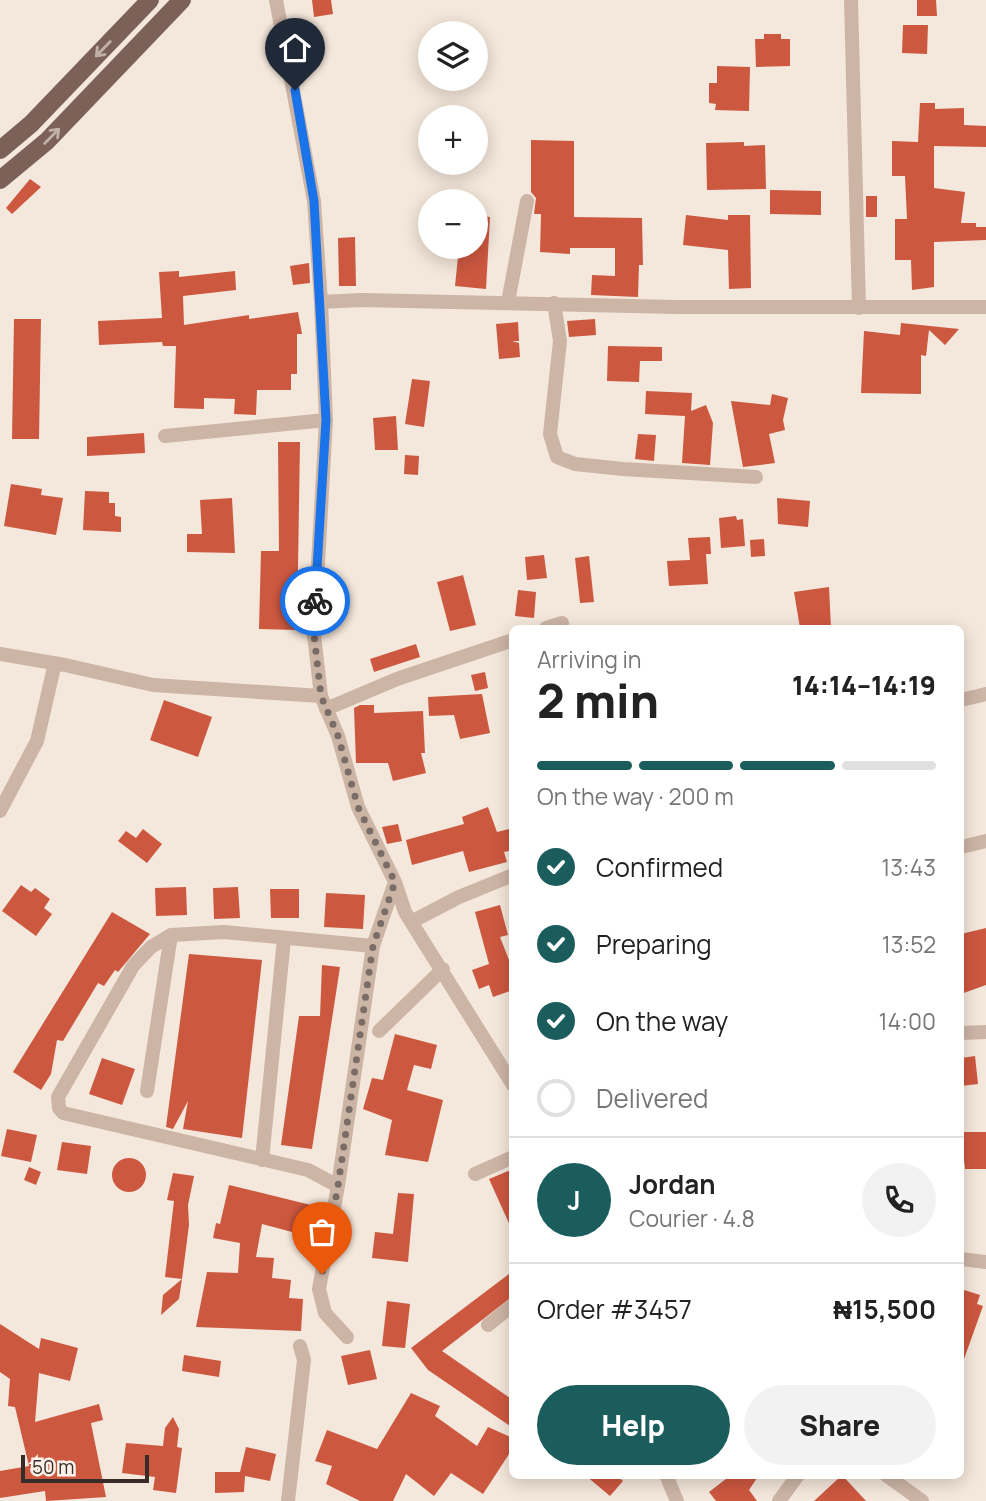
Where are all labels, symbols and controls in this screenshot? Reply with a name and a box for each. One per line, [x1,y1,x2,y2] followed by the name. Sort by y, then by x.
[265,18,325,90] pin
[418,21,488,259] map controls
[418,21,488,91] button: layers
[276,29,314,67] icon: home
[94,40,111,57] one-way arrow
[418,105,488,175] button: +
[43,127,60,144] one-way arrow
[418,189,488,259] button: −
[280,566,350,636] courier
[296,582,334,620] icon: bike
[537,643,642,675] text: Arriving in
[792,667,936,703] text: 14:14–14:19
[537,669,659,732] text: 2 min
[537,780,734,812] text: On the way · 200 m
[537,848,575,886] icon: check
[596,849,723,885] text: Confirmed
[881,851,936,883] text: 13:43
[537,925,575,963] icon: check
[596,926,712,962] text: Preparing
[882,928,936,960] text: 13:52
[537,1002,575,1040] icon: check
[596,1003,728,1039] text: On the way
[879,1005,936,1037] text: 14:00
[596,1080,708,1116] text: Delivered
[862,1163,936,1237] button: phone
[629,1166,715,1202] text: Jordan
[567,1182,581,1218] text: J
[292,1202,352,1274] pin
[629,1202,755,1234] text: Courier · 4.8
[303,1213,341,1251] icon: bag
[537,1291,692,1327] text: Order #3457
[833,1291,936,1327] text: ₦15,500
[537,1385,730,1465] button: Help
[744,1385,936,1465] button: Share
[21,1452,149,1484] scale bar
[32,1454,74,1480] text: 50 m

